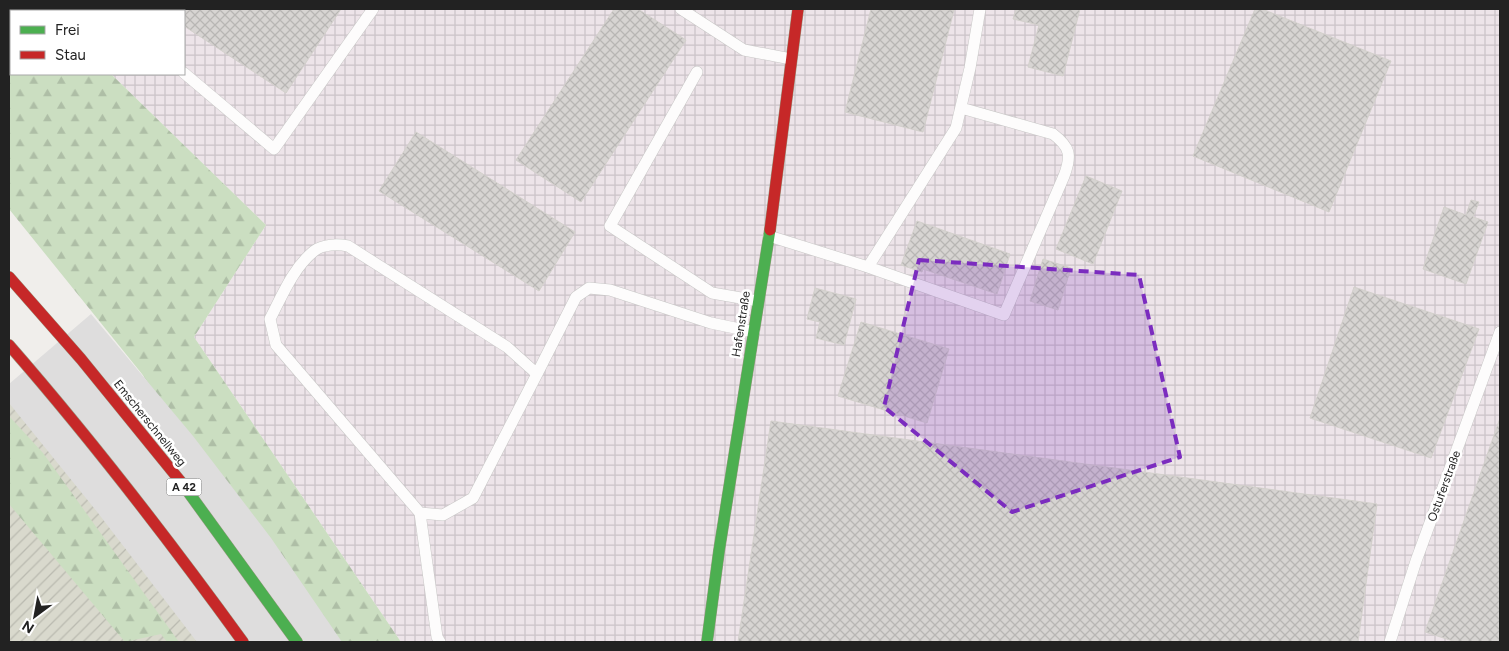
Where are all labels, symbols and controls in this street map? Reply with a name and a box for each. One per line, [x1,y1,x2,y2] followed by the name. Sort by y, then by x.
[10,10,185,75] legend
[55,21,80,39] text: Frei
[55,46,86,64] text: Stau
[729,290,753,358] street label: Hafenstraße
[111,377,189,469] street label: Emscherschnellweg
[1425,448,1464,524] street label: Ostuferstraße
[166,478,202,496] road number: A 42
[10,591,60,641] north arrow
[19,617,37,637] text: N

